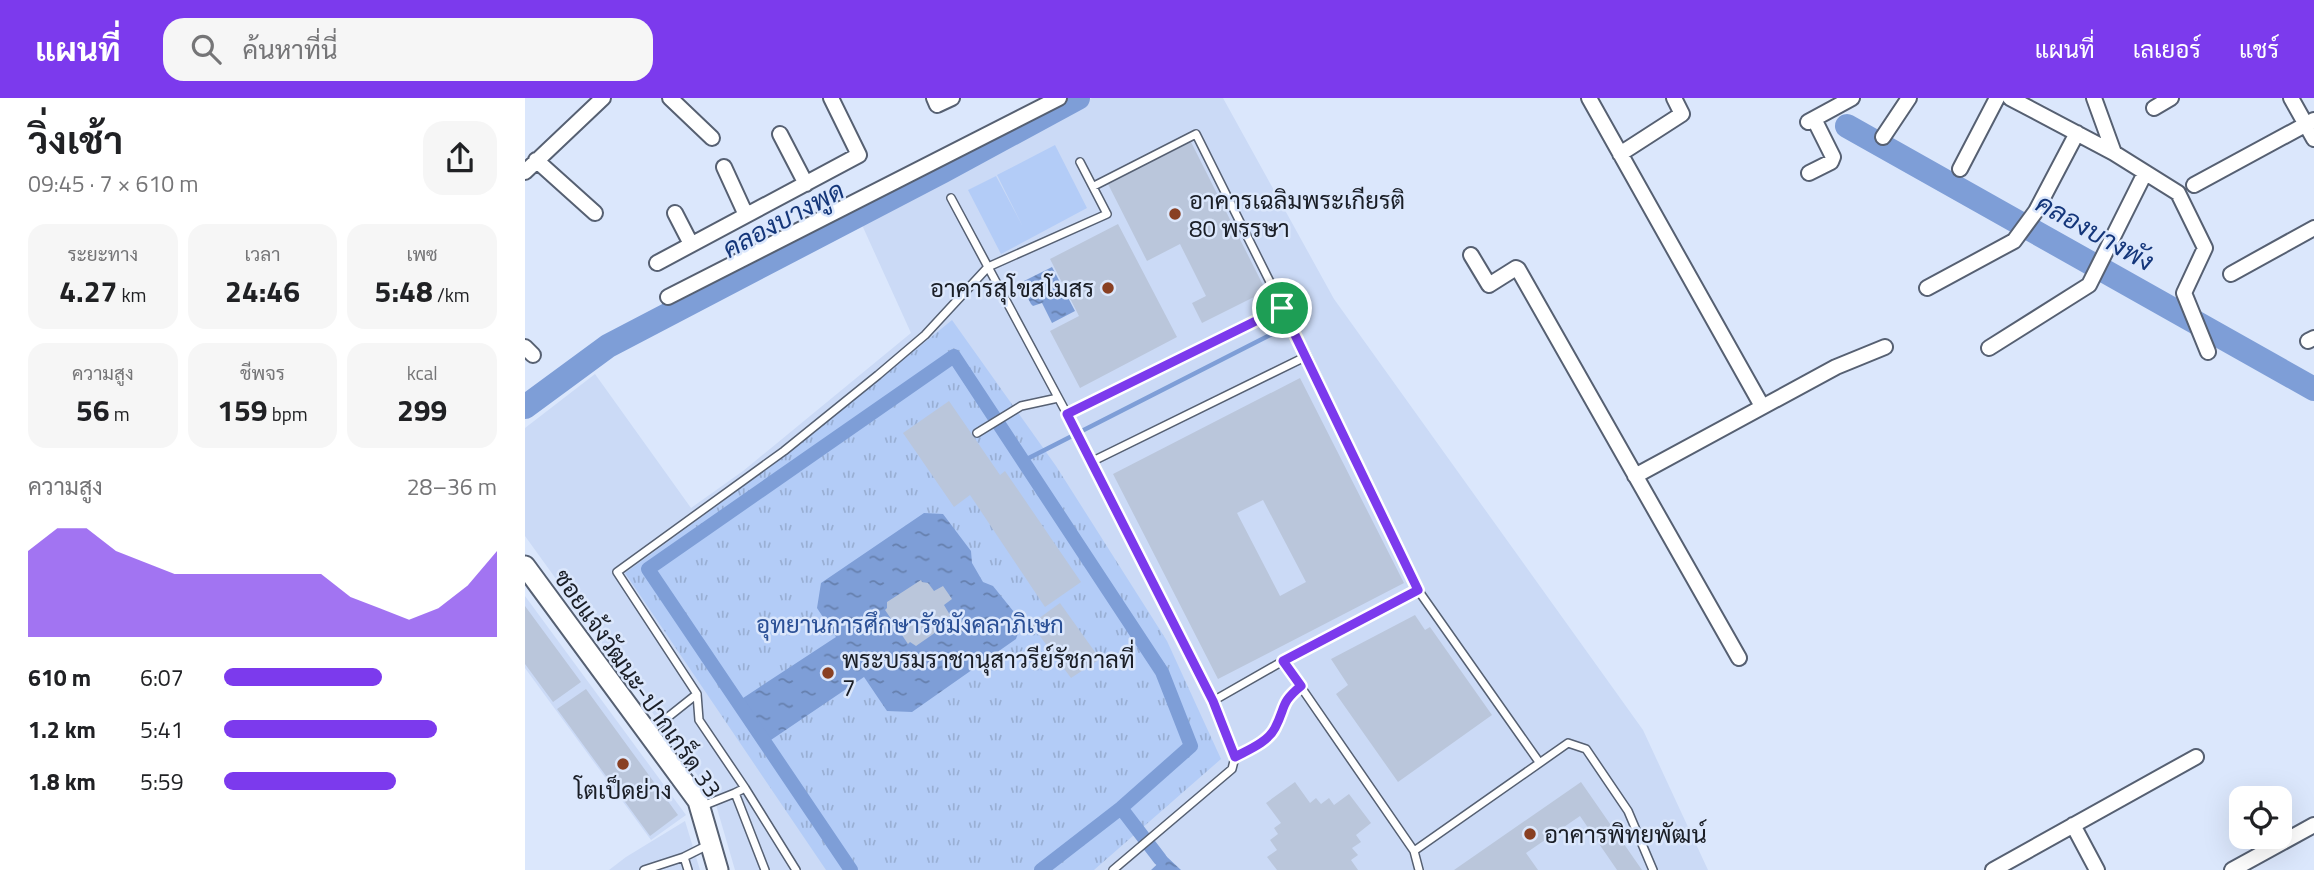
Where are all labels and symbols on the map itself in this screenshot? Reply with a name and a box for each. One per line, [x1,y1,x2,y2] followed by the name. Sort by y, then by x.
[715,171,851,267] water label: คลองบางพูด
[1189,182,1405,246] place label: อาคารเฉลิมพระเกียรติ 80 พรรษา
[2029,184,2161,280] water label: คลองบางพัง
[1167,206,1183,222] marker: อาคารเฉลิมพระเกียรติ 80 พรรษา
[930,270,1094,306] place label: อาคารสุโขสโมสร
[1252,278,1312,338] pin
[1100,280,1116,296] marker: อาคารสุโขสโมสร
[545,561,731,805] street label: ซอยแจ้งวัฒนะ-ปากเกร็ด 33
[756,606,1064,642] park label: อุทยานการศึกษารัชมังคลาภิเษก
[842,639,1135,705] place label: พระบรมราชานุสาวรีย์รัชกาลที่ 7
[820,665,836,681] marker: พระบรมราชานุสาวรีย์รัชกาลที่ 7
[615,756,631,772] marker: โตเป็ดย่าง
[572,772,672,808] place label: โตเป็ดย่าง
[1544,816,1707,852] place label: อาคารพิทยพัฒน์
[1522,826,1538,842] marker: อาคารพิทยพัฒน์

